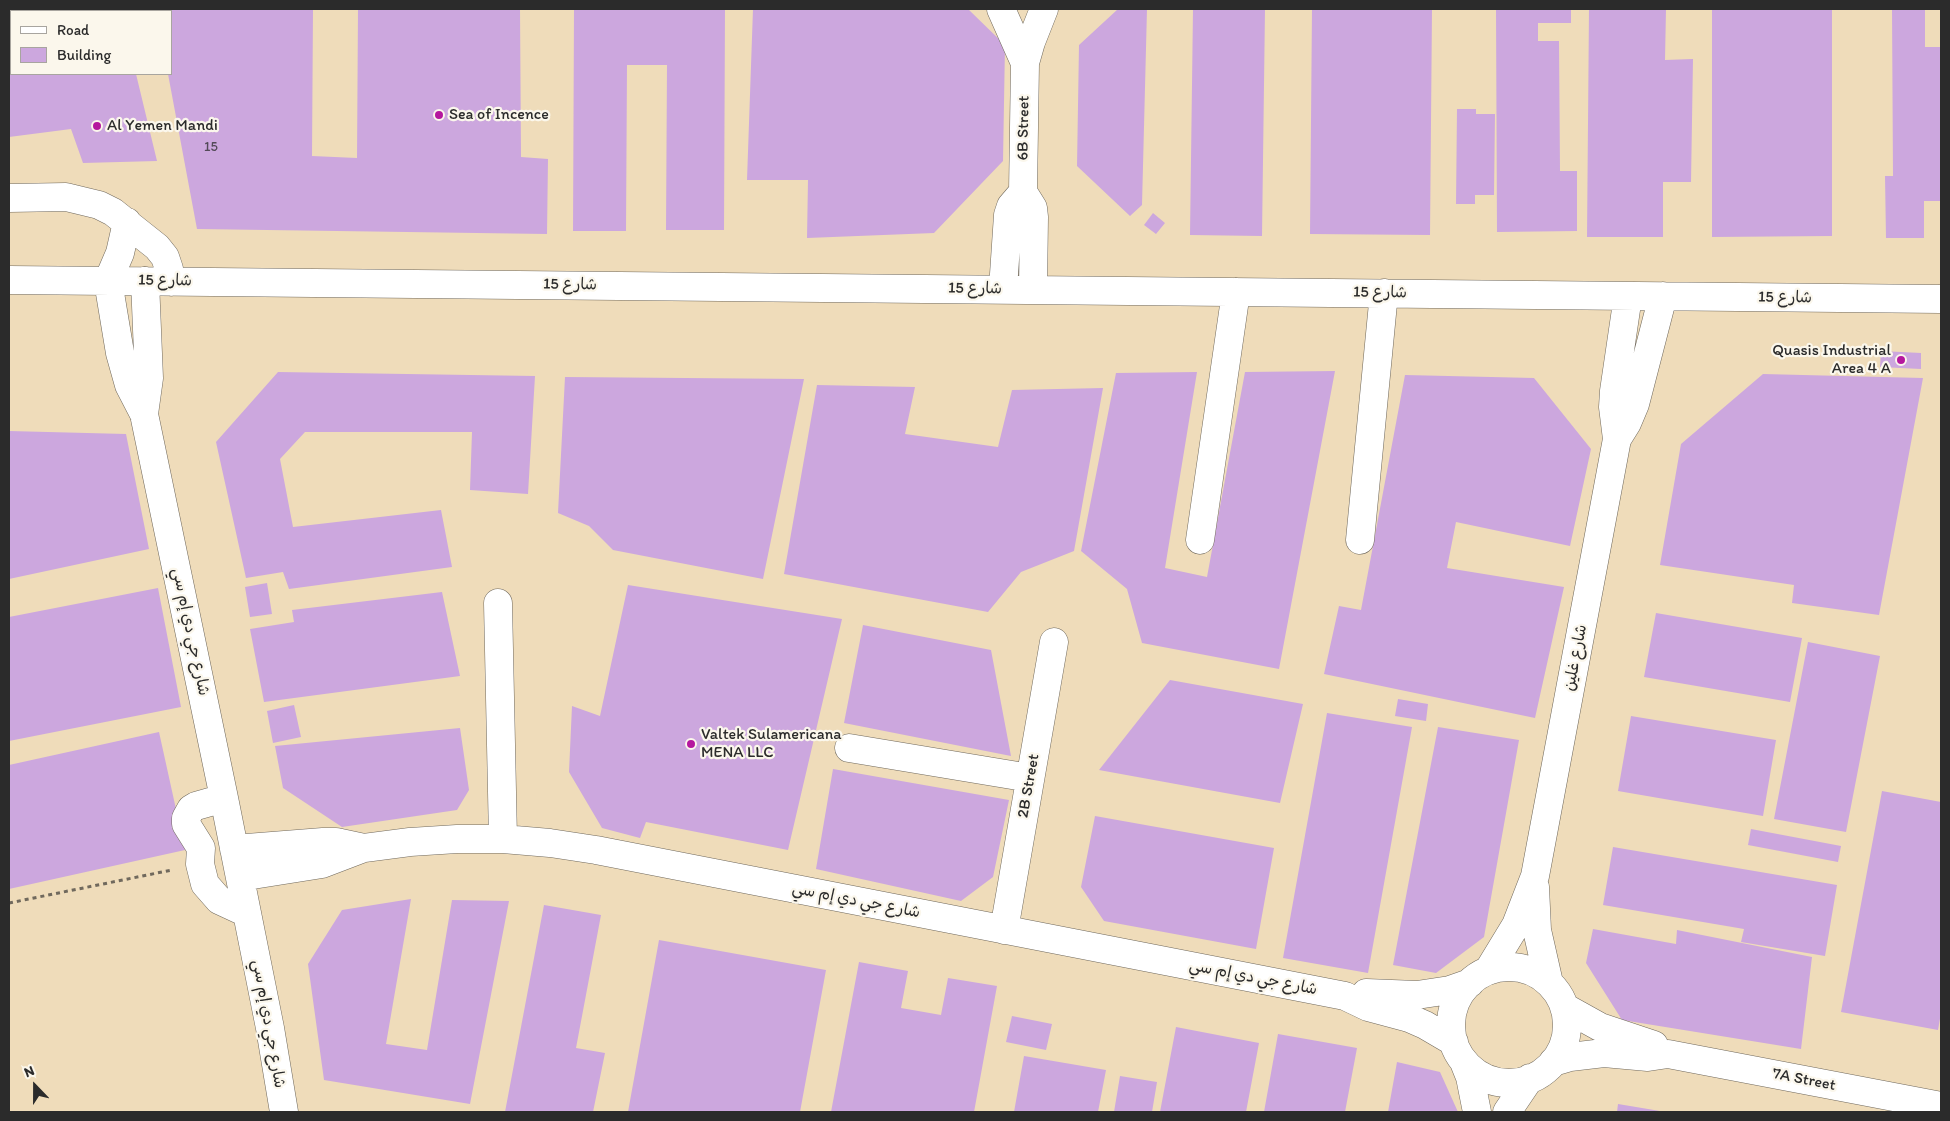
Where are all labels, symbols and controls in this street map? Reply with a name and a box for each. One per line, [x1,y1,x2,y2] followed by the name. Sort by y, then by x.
[10,10,172,75] legend
[57,21,89,39] text: Road
[57,46,111,64] text: Building
[1014,95,1034,161] street label: 6B Street
[449,105,549,125] place label: Sea of Incence
[433,109,445,121] marker: Sea of Incence
[107,116,218,136] place label: Al Yemen Mandi
[91,120,103,132] marker: Al Yemen Mandi
[204,139,218,155] house number: 15
[138,271,192,291] street label: شارع 15
[543,275,597,295] street label: شارع 15
[948,279,1002,299] street label: شارع 15
[1353,283,1407,303] street label: شارع 15
[1758,288,1812,308] street label: شارع 15
[1772,341,1891,379] place label: Quasis Industrial Area 4 A
[1895,354,1907,366] marker: Quasis Industrial Area 4 A
[167,566,213,698] street label: شارع جي دي إم سي
[1560,623,1592,693] street label: شارع غلين
[701,725,842,763] place label: Valtek Sulamericana MENA LLC
[685,738,697,750] marker: Valtek Sulamericana MENA LLC
[1014,753,1044,819] street label: 2B Street
[790,879,922,923] street label: شارع جي دي إم سي
[1187,956,1319,1000] street label: شارع جي دي إم سي
[247,958,289,1090] street label: شارع جي دي إم سي
[10,1061,60,1111] north arrow
[22,1062,37,1081] text: N
[1771,1064,1837,1096] street label: 7A Street

